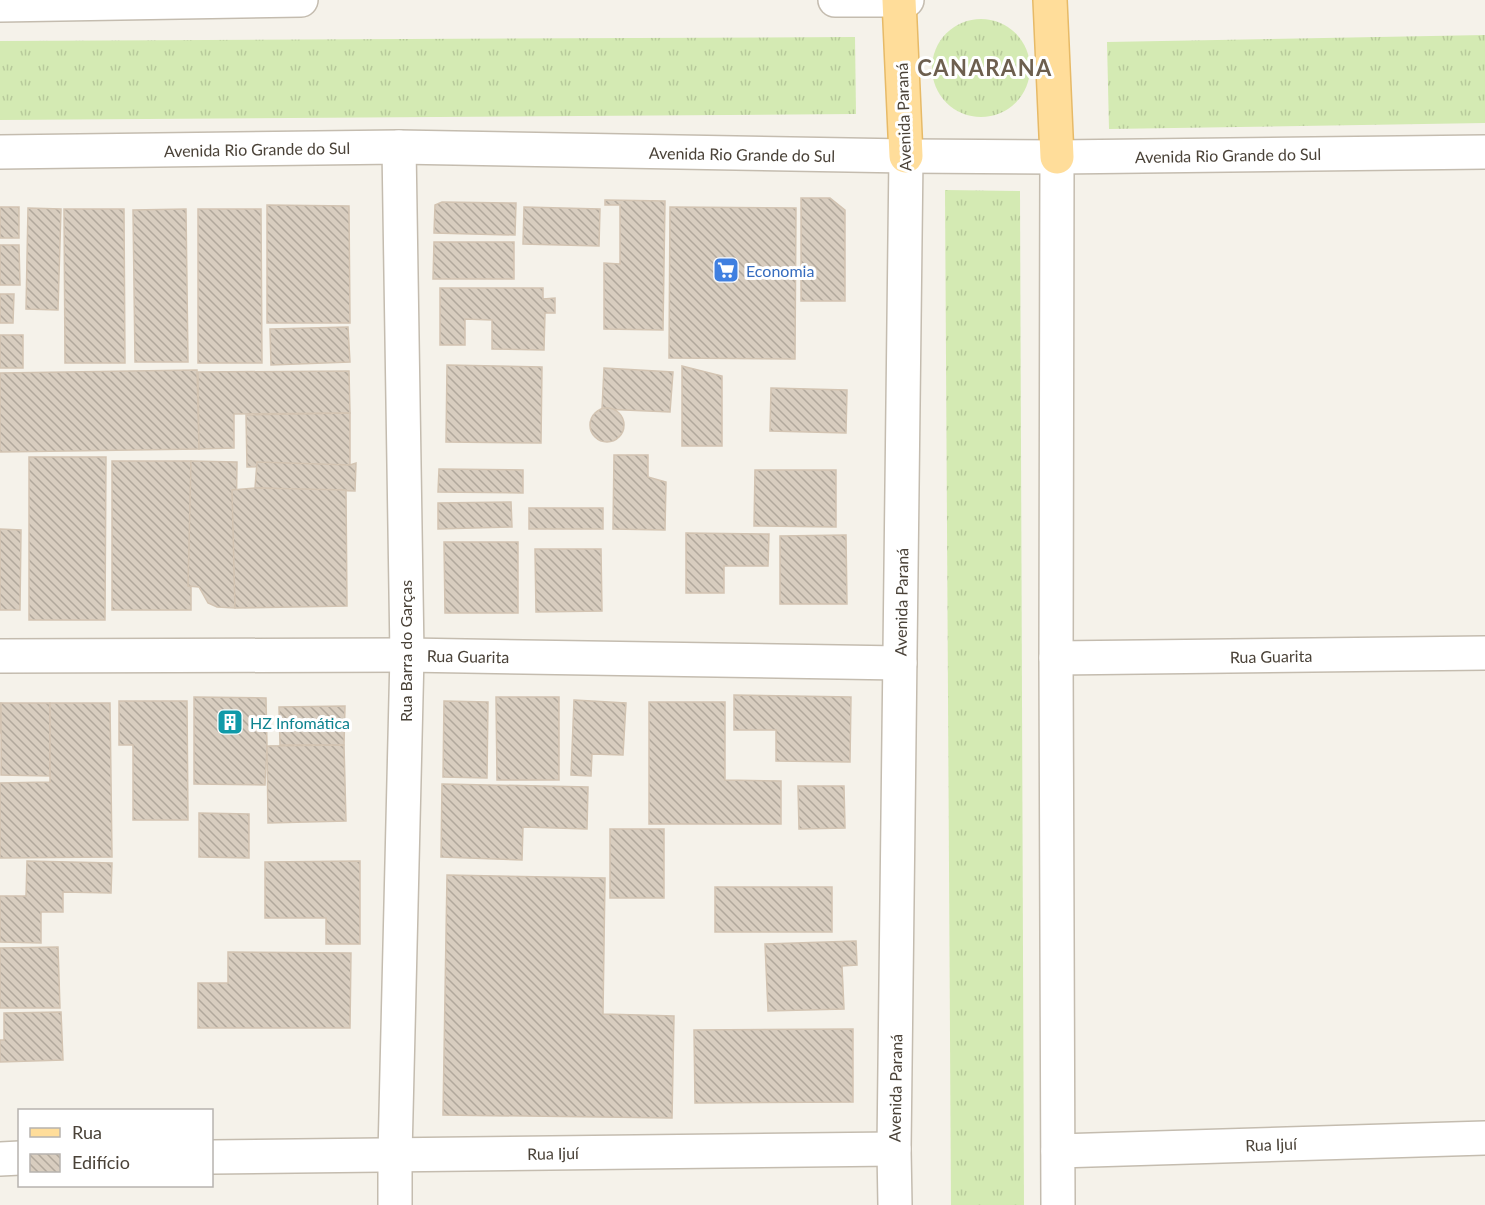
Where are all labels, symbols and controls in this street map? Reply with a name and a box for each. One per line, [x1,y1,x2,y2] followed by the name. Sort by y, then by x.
[917,54,1053,81] district label: CANARANA
[892,63,914,171] street label: Avenida Paraná
[164,138,350,160] street label: Avenida Rio Grande do Sul
[649,143,835,165] street label: Avenida Rio Grande do Sul
[1135,144,1321,166] street label: Avenida Rio Grande do Sul
[711,255,741,285] supermarket icon: Economia
[746,261,814,280] place label: Economia
[891,548,911,656] street label: Avenida Paraná
[396,580,415,722] street label: Rua Barra do Garças
[427,646,509,666] street label: Rua Guarita
[1230,646,1312,666] street label: Rua Guarita
[215,707,245,737] building icon: HZ Infomática
[250,713,350,732] place label: HZ Infomática
[885,1034,905,1142] street label: Avenida Paraná
[18,1109,213,1187] legend
[72,1121,102,1143] text: Rua
[1245,1134,1298,1154] street label: Rua Ijuí
[527,1143,580,1163] street label: Rua Ijuí
[72,1151,130,1173] text: Edifício

